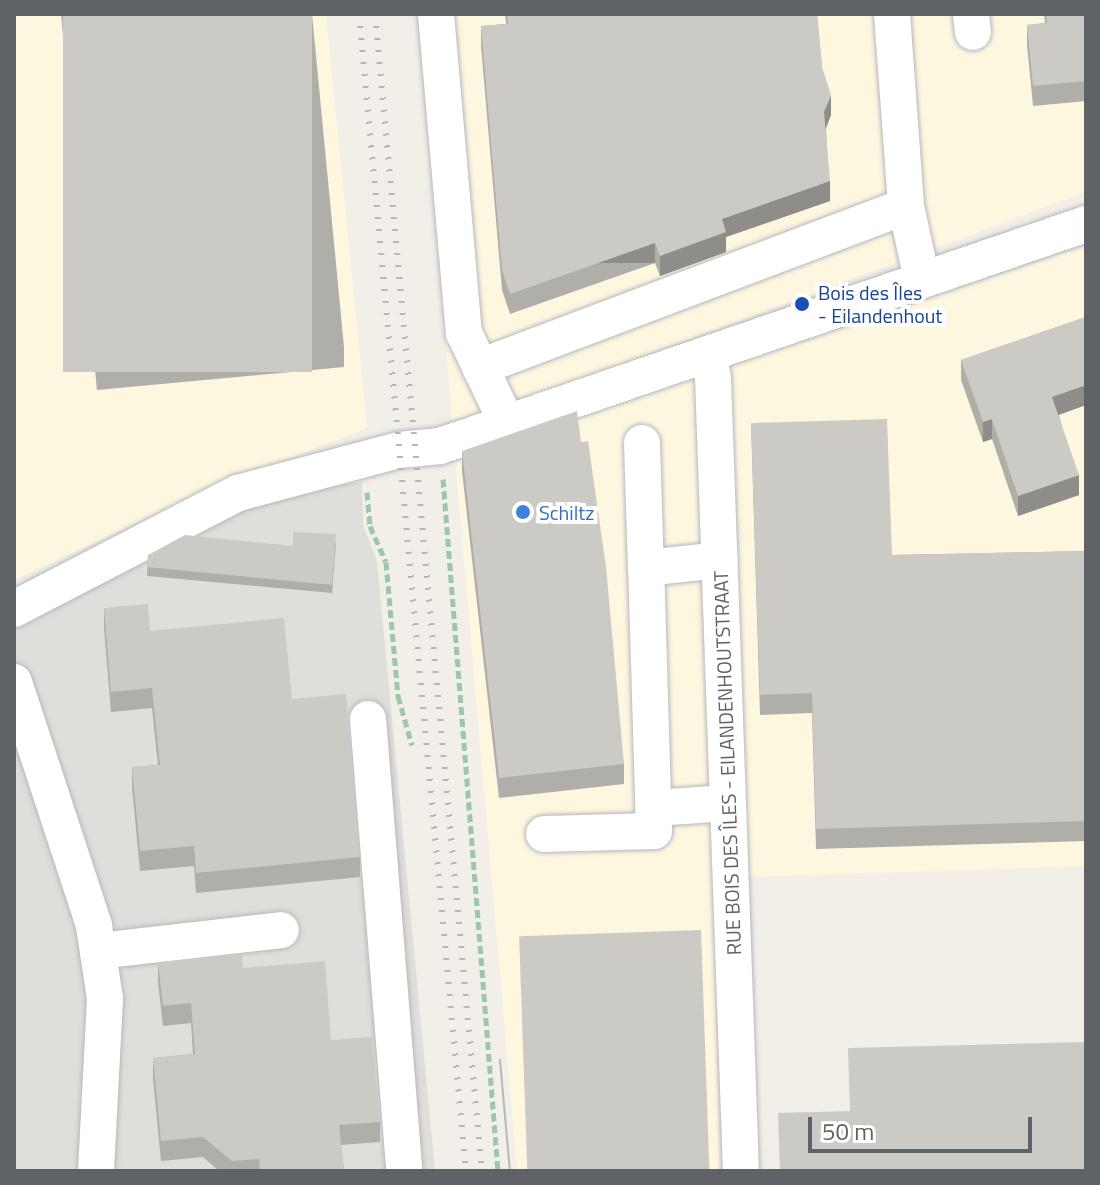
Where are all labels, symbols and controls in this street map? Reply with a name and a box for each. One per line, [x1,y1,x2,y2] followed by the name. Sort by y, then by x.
[818,280,942,327] place label: Bois des Îles - Eilandenhout
[793,295,811,313] marker: Bois des Îles - Eilandenhout
[539,500,594,524] place label: Schiltz
[514,503,532,521] marker: Schiltz
[708,570,746,956] street label: RUE BOIS DES ÎLES - EILANDENHOUTSTRAAT
[812,1101,1036,1151] scale bar
[822,1113,874,1149] text: 50 m

